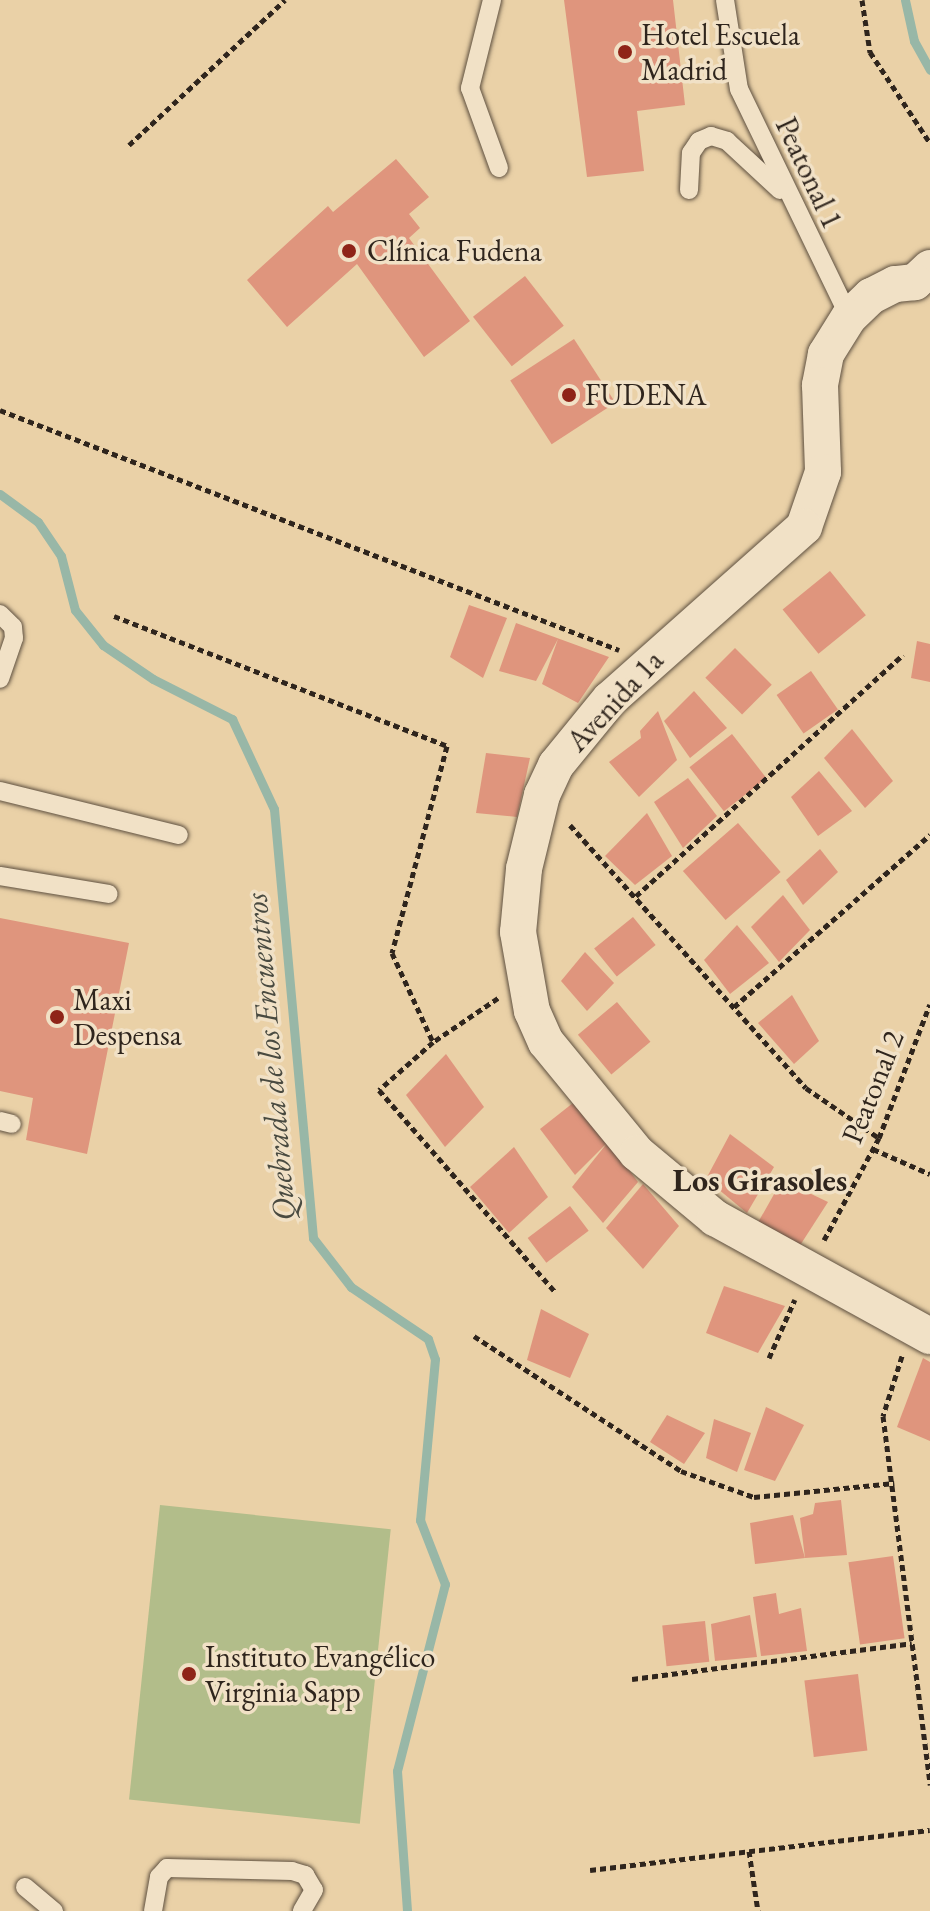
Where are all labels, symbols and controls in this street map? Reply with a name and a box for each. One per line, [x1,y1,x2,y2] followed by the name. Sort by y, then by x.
[641,17,800,88] place label: Hotel Escuela Madrid
[616,43,634,61] marker: Hotel Escuela Madrid
[768,112,850,234] street label: Peatonal 1
[367,233,542,269] place label: Clínica Fudena
[338,240,360,262] marker: Clínica Fudena
[585,377,707,413] place label: FUDENA
[560,386,578,404] marker: FUDENA
[559,643,671,759] street label: Avenida 1a
[237,891,303,1223] water label: Quebrada de los Encuentros
[73,982,182,1052] place label: Maxi Despensa
[48,1008,66,1026] marker: Maxi Despensa
[834,1025,912,1149] street label: Peatonal 2
[673,1161,847,1199] district label: Los Girasoles
[205,1639,435,1710] place label: Instituto Evangélico Virginia Sapp
[180,1665,198,1683] marker: Instituto Evangélico Virginia Sapp

